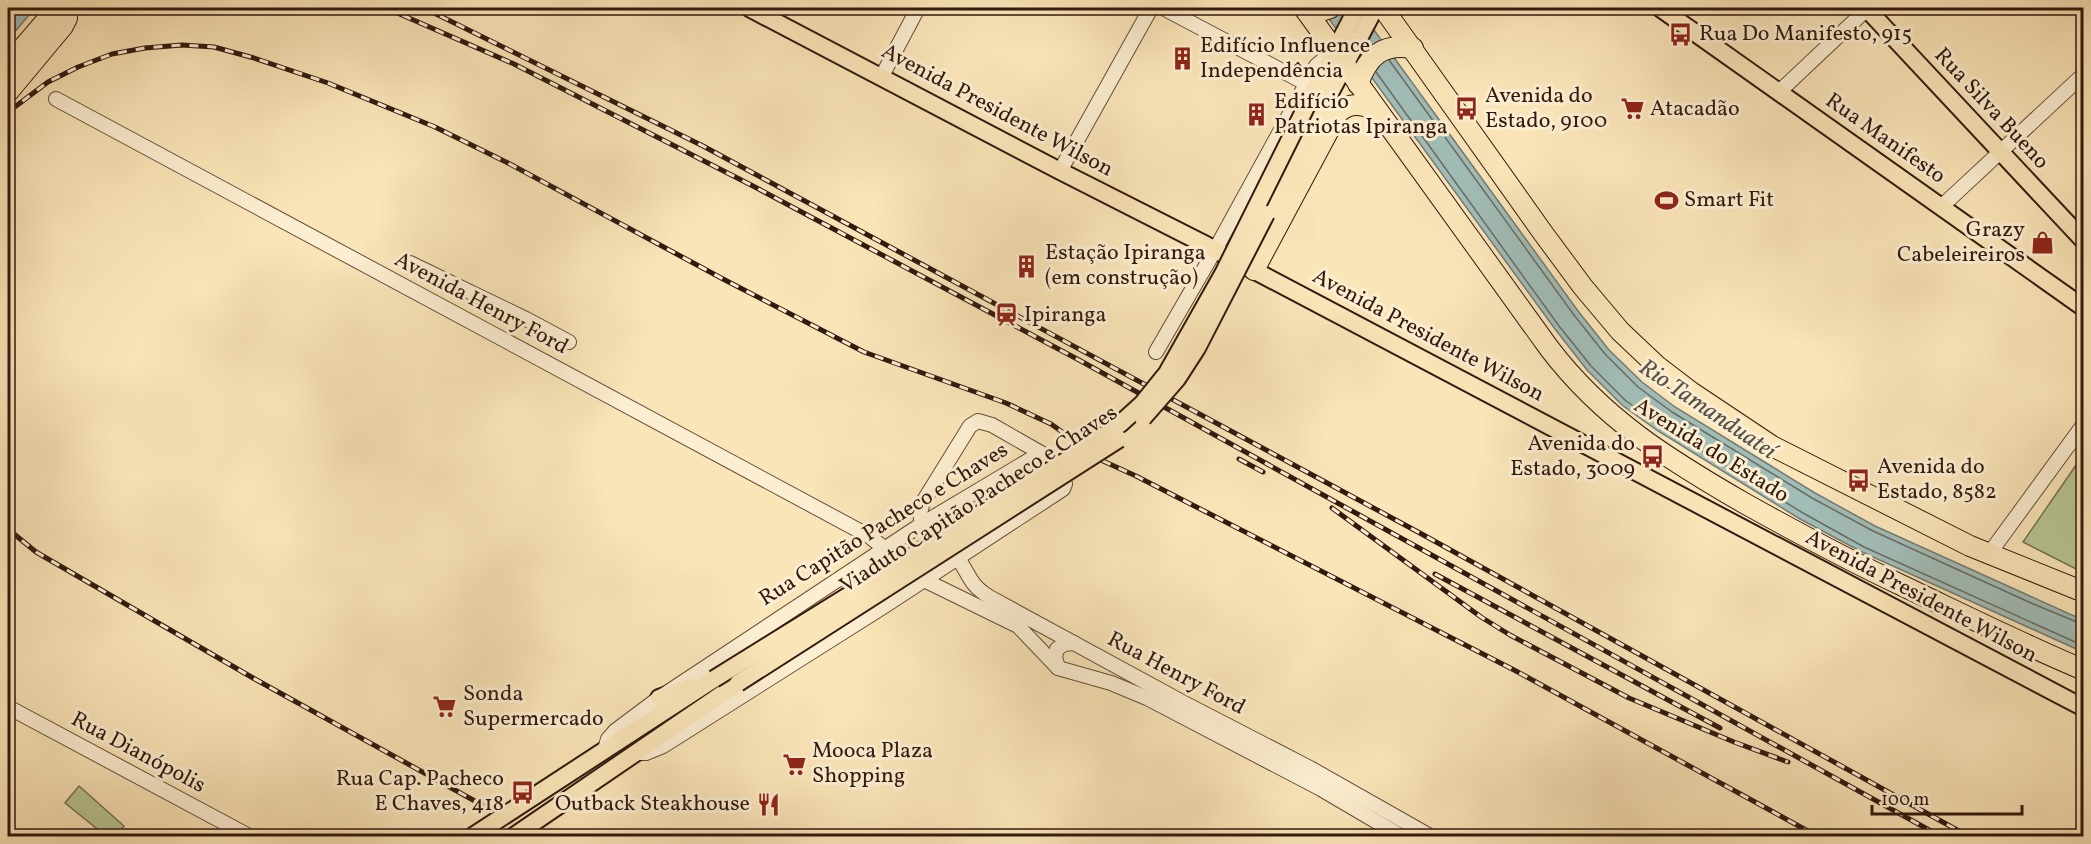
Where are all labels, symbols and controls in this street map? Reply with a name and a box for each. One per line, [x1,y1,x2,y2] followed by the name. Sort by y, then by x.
[1699,19,1912,50] place label: Rua Do Manifesto, 915
[1668,21,1694,47] bus stop icon: Rua Do Manifesto, 915
[1200,31,1370,87] place label: Edifício Influence Independência
[876,37,1118,185] street label: Avenida Presidente Wilson
[1926,41,2056,177] street label: Rua Silva Bueno
[1169,46,1195,72] building icon: Edifício Influence Independência
[1485,81,1607,137] place label: Avenida do Estado, 9100
[1819,86,1951,192] street label: Rua Manifesto
[1274,87,1448,143] place label: Edifício Patriotas Ipiranga
[1650,94,1740,125] place label: Atacadão
[1454,96,1480,122] bus stop icon: Avenida do Estado, 9100
[1619,96,1645,122] supermarket icon: Atacadão
[1243,102,1269,128] building icon: Edifício Patriotas Ipiranga
[1684,185,1774,216] place label: Smart Fit
[1653,187,1679,213] sports icon: Smart Fit
[1897,215,2025,271] place label: Grazy Cabeleireiros
[2030,230,2056,256] shop icon: Grazy Cabeleireiros
[1045,238,1206,294] place label: Estação Ipiranga (em construção)
[388,245,574,363] street label: Avenida Henry Ford
[1014,253,1040,279] building icon: Estação Ipiranga (em construção)
[1307,262,1549,410] street label: Avenida Presidente Wilson
[1024,300,1107,331] place label: Ipiranga
[993,302,1019,328] station icon: Ipiranga
[1631,351,1784,470] water label: Rio Tamanduateí
[1628,391,1794,511] street label: Avenida do Estado
[834,398,1124,602] street label: Viaduto Capitão Pacheco e Chaves
[1510,429,1635,485] place label: Avenida do Estado, 3009
[753,435,1015,615] street label: Rua Capitão Pacheco e Chaves
[1640,444,1666,470] bus stop icon: Avenida do Estado, 3009
[1877,452,1997,508] place label: Avenida do Estado, 8582
[1846,467,1872,493] bus stop icon: Avenida do Estado, 8582
[1800,523,2042,671] street label: Avenida Presidente Wilson
[1101,625,1251,723] street label: Rua Henry Ford
[463,679,604,735] place label: Sonda Supermercado
[432,694,458,720] supermarket icon: Sonda Supermercado
[65,705,211,801] street label: Rua Dianópolis
[812,736,933,792] place label: Mooca Plaza Shopping
[781,751,807,777] supermarket icon: Mooca Plaza Shopping
[336,764,504,820] place label: Rua Cap. Pacheco E Chaves, 418
[1872,778,2022,816] scale bar
[509,779,535,805] bus stop icon: Rua Cap. Pacheco E Chaves, 418
[1881,788,1930,813] text: 100 m
[555,789,750,820] place label: Outback Steakhouse
[755,791,781,817] restaurant icon: Outback Steakhouse

